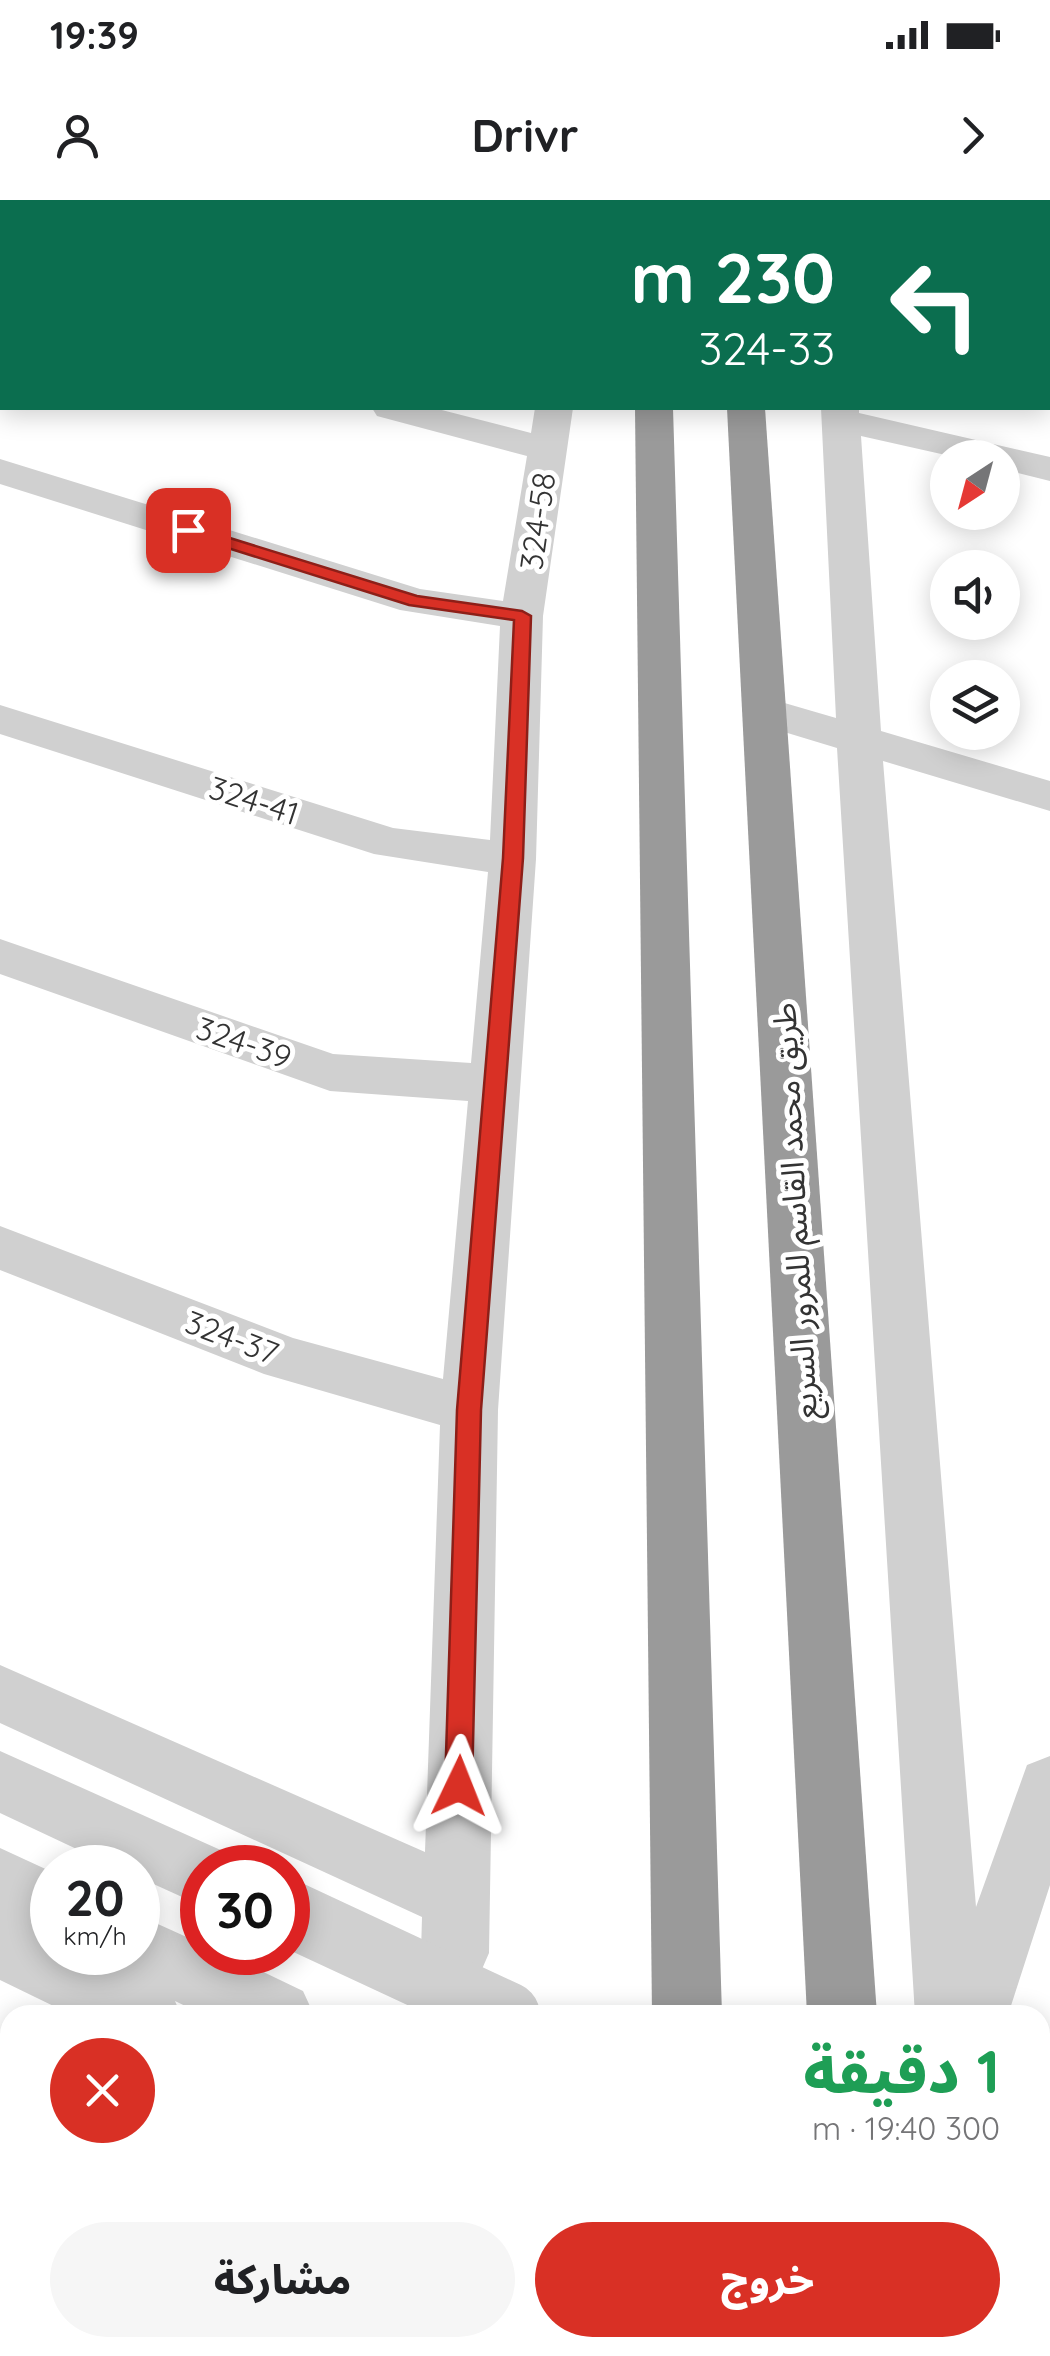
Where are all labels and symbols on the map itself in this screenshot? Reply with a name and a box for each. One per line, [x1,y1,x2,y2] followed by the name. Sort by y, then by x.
[930,440,1020,530] north arrow
[510,470,564,572] street label: 324-58
[146,488,231,573] pin
[204,767,304,833] street label: 324-41
[763,1001,830,1420] street label: طريق محمد القاسم للمرور السريع
[191,1007,297,1077] street label: 324-39
[180,1301,284,1373] street label: 324-37
[407,1734,511,1838] position arrow
[180,1845,310,1975] speed limit sign: 30

